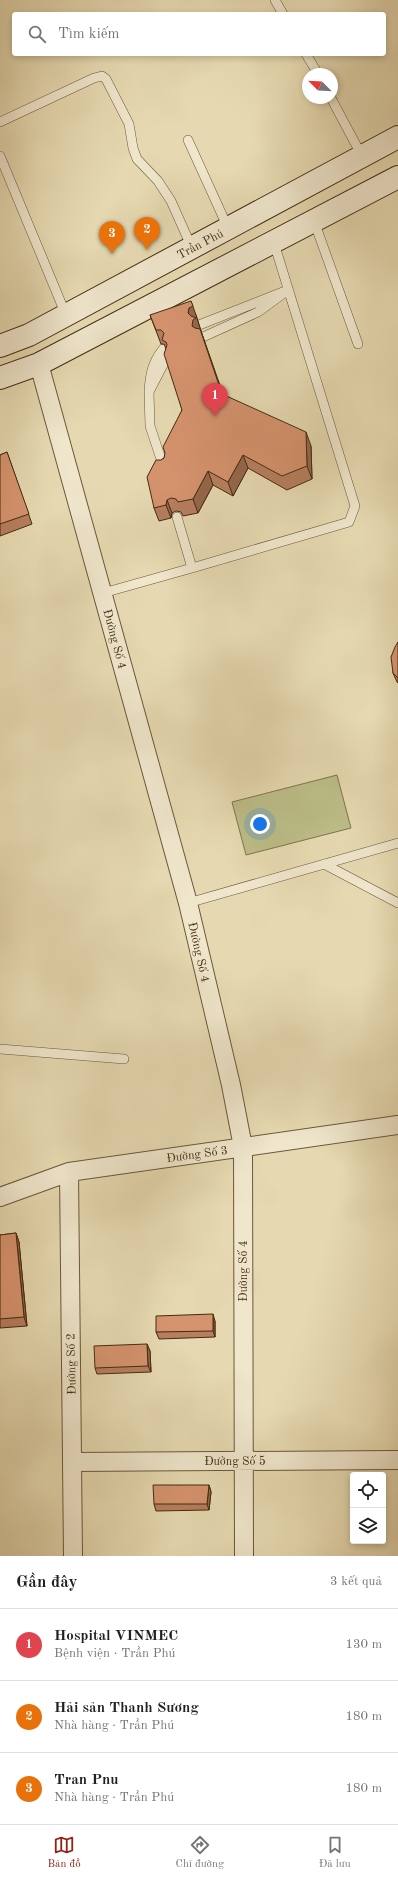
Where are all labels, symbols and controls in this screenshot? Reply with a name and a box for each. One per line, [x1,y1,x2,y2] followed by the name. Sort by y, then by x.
[12,12,386,56] search box
[26,23,48,45] icon: search
[58,27,120,42] text: Tìm kiếm
[302,68,338,104] north arrow
[134,217,160,250] pin: 2
[99,221,125,254] pin: 3
[174,226,226,262] street label: Trần Phú
[202,383,228,416] pin: 1
[100,608,129,671] street label: Đường Số 4
[250,814,270,834] your location
[185,921,212,984] street label: Đường Số 4
[166,1144,228,1165] street label: Đường Số 3
[237,1240,250,1302] street label: Đường Số 4
[64,1333,79,1395] street label: Đường Số 2
[204,1455,266,1468] street label: Đường Số 5
[350,1472,386,1544] map controls
[350,1472,386,1508] button: locate
[350,1508,386,1544] button: layers
[16,1574,77,1591] text: Gần đây
[330,1575,382,1588] text: 3 kết quả
[54,1629,178,1644] text: Hospital VINMEC
[25,1638,33,1651] text: 1
[345,1638,382,1651] text: 130 m
[54,1647,176,1660] text: Bệnh viện · Trần Phú
[54,1701,199,1716] text: Hải sản Thanh Sương
[25,1710,33,1723] text: 2
[345,1710,382,1723] text: 180 m
[54,1719,174,1732] text: Nhà hàng · Trần Phú
[54,1773,119,1788] text: Tran Pnu
[25,1782,33,1795] text: 3
[345,1782,382,1795] text: 180 m
[54,1791,174,1804] text: Nhà hàng · Trần Phú
[47,1834,81,1872] tab: Bản đồ
[176,1834,224,1872] tab: Chỉ đường
[319,1834,351,1872] tab: Đã lưu

